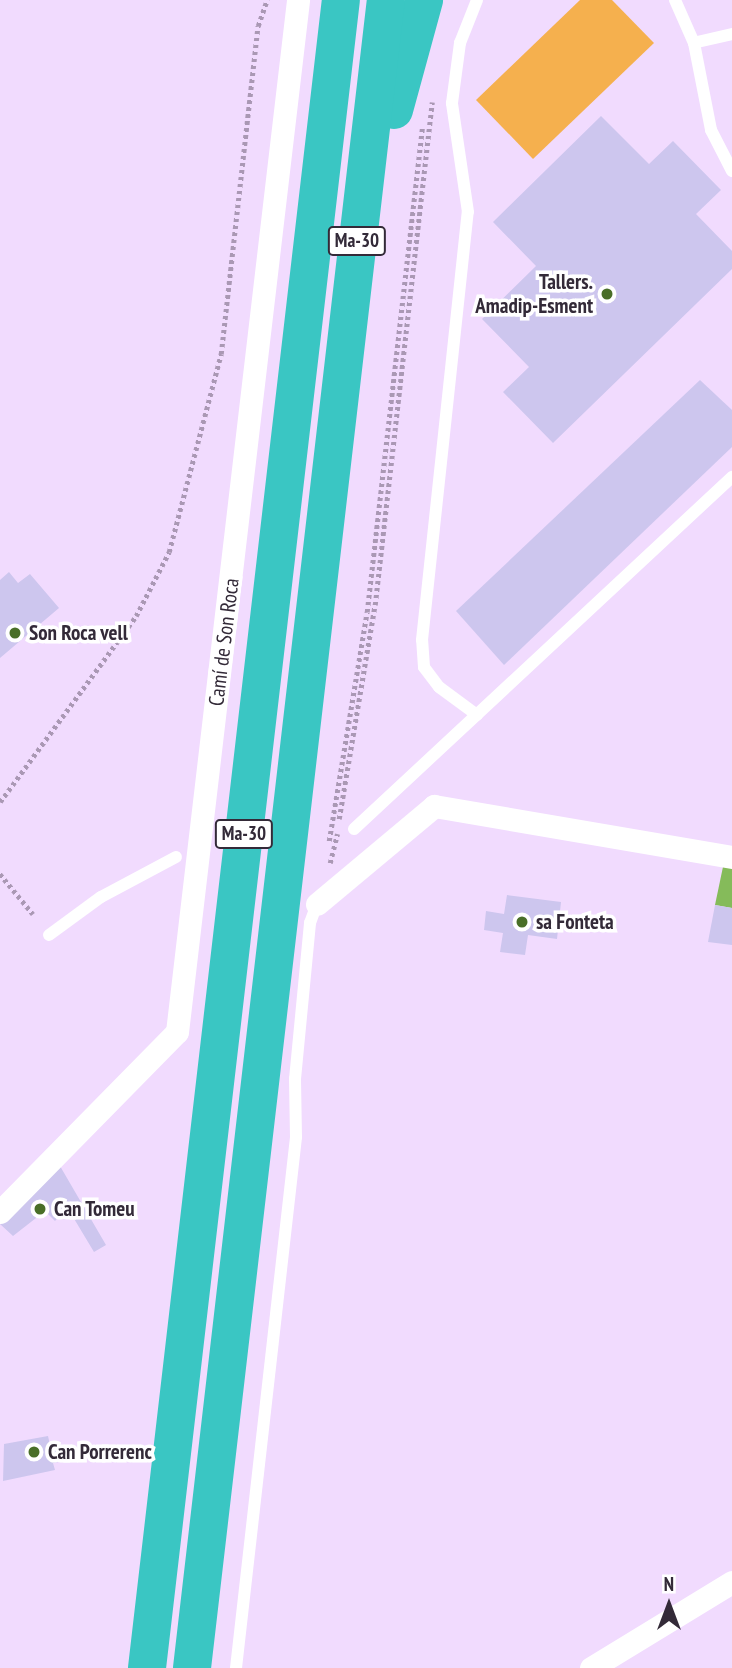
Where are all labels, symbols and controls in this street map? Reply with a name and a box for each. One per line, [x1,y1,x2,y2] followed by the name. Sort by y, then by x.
[327,226,387,256] road number: Ma-30
[475,269,593,319] place label: Tallers. Amadip-Esment
[599,286,615,302] marker: Tallers. Amadip-Esment
[204,577,244,707] street label: Camí de Son Roca
[29,620,128,646] place label: Son Roca vell
[7,625,23,641] marker: Son Roca vell
[214,818,274,849] road number: Ma-30
[536,909,614,935] place label: sa Fonteta
[514,914,530,930] marker: sa Fonteta
[54,1196,135,1222] place label: Can Tomeu
[32,1201,48,1217] marker: Can Tomeu
[48,1439,152,1465] place label: Can Porrerenc
[26,1444,42,1460] marker: Can Porrerenc
[634,1570,704,1640] north arrow
[664,1572,674,1596] text: N

